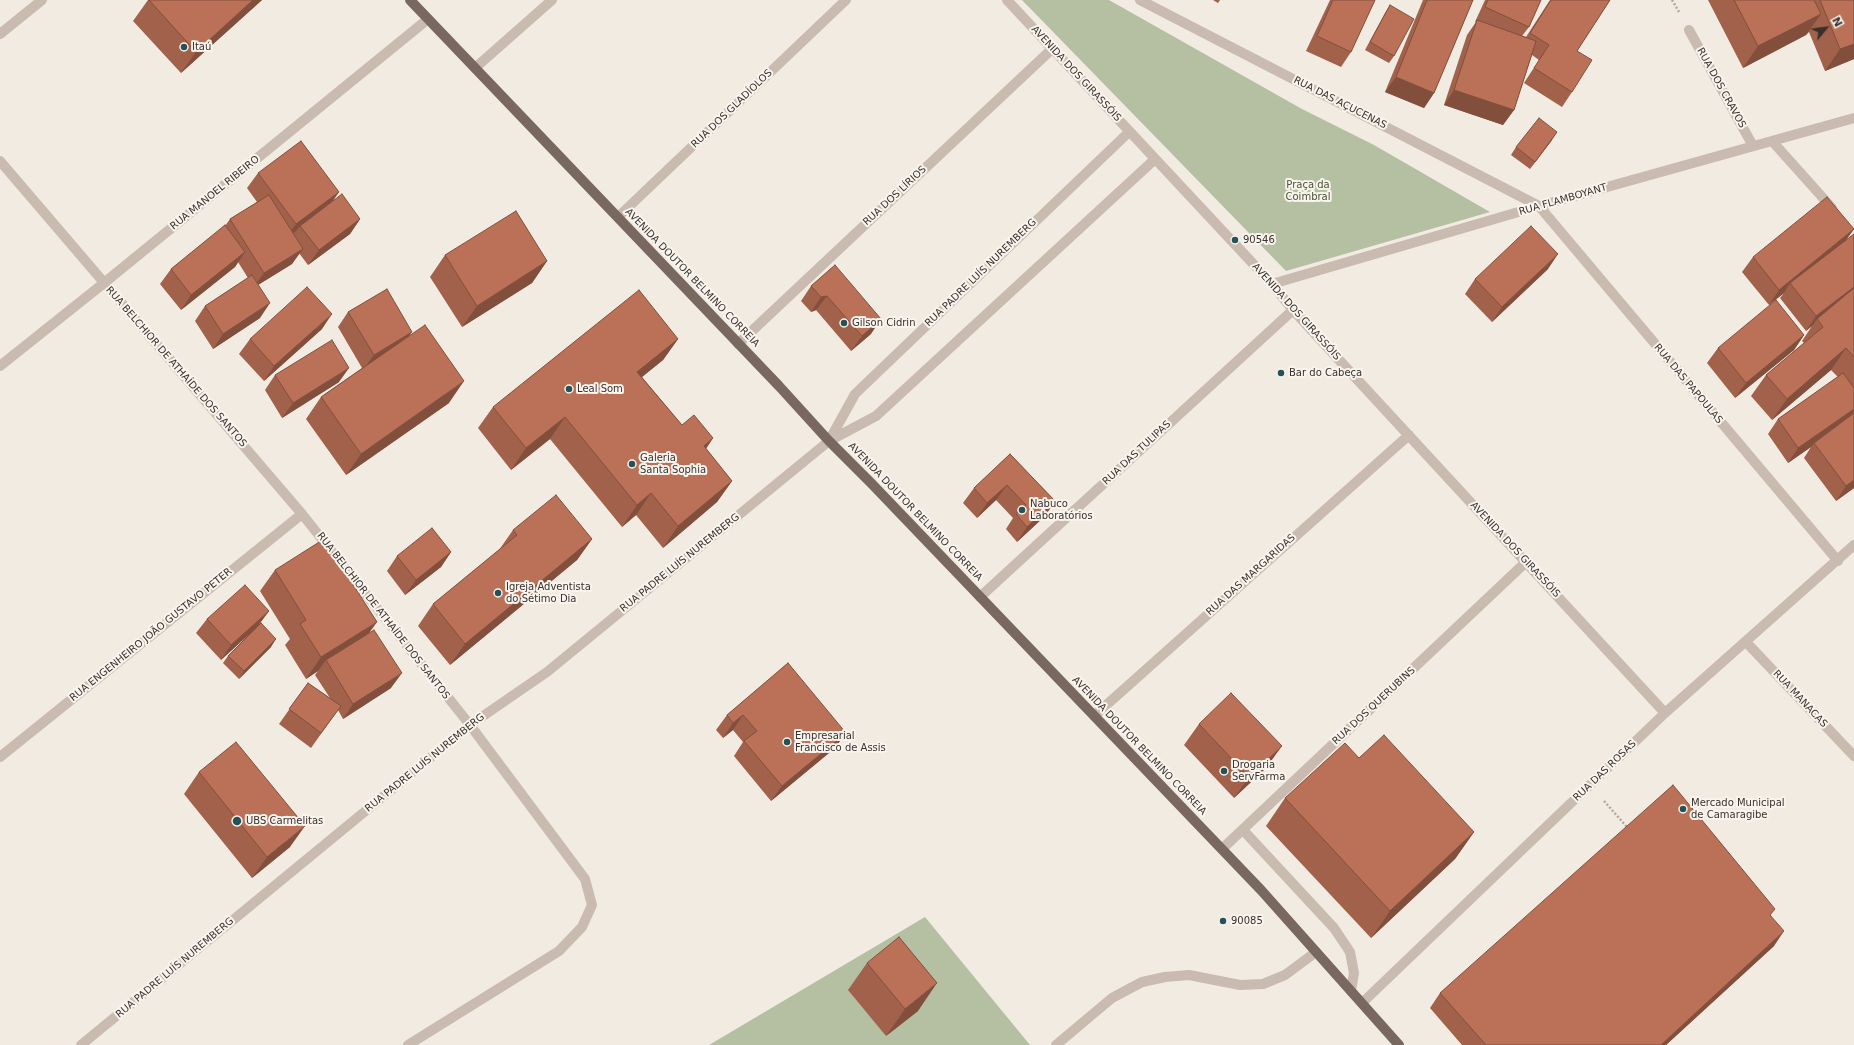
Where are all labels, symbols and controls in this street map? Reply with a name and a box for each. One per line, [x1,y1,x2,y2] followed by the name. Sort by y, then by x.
[1806,8,1846,48] north arrow
[1829,15,1845,29] text: N
[1029,24,1123,124] street label: AVENIDA DOS GIRASSÓIS
[192,41,211,53] place label: Itaú
[179,42,189,52] marker: Itaú
[1694,46,1748,130] street label: RUA DOS CRAVOS
[689,67,775,151] street label: RUA DOS GLADÍOLOS
[1291,74,1389,132] street label: RUA DAS AÇUCENAS
[168,153,262,233] street label: RUA MANOEL RIBEIRO
[861,164,929,228] street label: RUA DOS LÍRIOS
[1286,179,1330,202] park label: Praça da Coimbral
[1518,182,1608,218] street label: RUA FLAMBOYANT
[622,206,762,350] street label: AVENIDA DOUTOR BELMINO CORREIA
[923,217,1039,329] street label: RUA PADRE LUÍS NUREMBERG
[1243,234,1275,246] place label: 90546
[1230,235,1240,245] marker: 90546
[1249,261,1343,363] street label: AVENIDA DOS GIRASSÓIS
[103,284,249,450] street label: RUA BELCHIOR DE ATHAÍDE DOS SANTOS
[852,317,915,329] place label: Gilson Cidrin
[839,318,849,328] marker: Gilson Cidrin
[1651,342,1725,426] street label: RUA DAS PAPOULAS
[1289,367,1362,379] place label: Bar do Cabeça
[1276,368,1286,378] marker: Bar do Cabeça
[577,383,623,395] place label: Leal Som
[564,384,574,394] marker: Leal Som
[1100,418,1174,488] street label: RUA DAS TULIPAS
[845,440,985,584] street label: AVENIDA DOUTOR BELMINO CORREIA
[640,452,706,476] place label: Galeria Santa Sophia
[627,459,637,469] marker: Galeria Santa Sophia
[1030,498,1093,522] place label: Nabuco Laboratórios
[1468,500,1562,600] street label: AVENIDA DOS GIRASSÓIS
[1017,505,1027,515] marker: Nabuco Laboratórios
[618,511,742,615] street label: RUA PADRE LUÍS NUREMBERG
[314,530,452,702] street label: RUA BELCHIOR DE ATHAÍDE DOS SANTOS
[1204,532,1298,618] street label: RUA DAS MARGARIDAS
[68,566,234,704] street label: RUA ENGENHEIRO JOÃO GUSTAVO PETER
[506,581,591,604] place label: Igreja Adventista do Sétimo Dia
[493,588,503,598] marker: Igreja Adventista do Sétimo Dia
[1330,665,1418,747] street label: RUA DOS QUERUBINS
[1770,668,1830,730] street label: RUA MANACAS
[1069,674,1209,818] street label: AVENIDA DOUTOR BELMINO CORREIA
[363,711,487,815] street label: RUA PADRE LUÍS NUREMBERG
[795,730,886,754] place label: Empresarial Francisco de Assis
[782,737,792,747] marker: Empresarial Francisco de Assis
[1571,738,1639,804] street label: RUA DAS ROSAS
[1232,759,1285,782] place label: Drogaria ServFarma
[1219,766,1229,776] marker: Drogaria ServFarma
[1691,797,1785,820] place label: Mercado Municipal de Camaragibe
[1678,804,1688,814] marker: Mercado Municipal de Camaragibe
[231,815,243,827] marker: UBS Carmelitas
[246,815,323,827] place label: UBS Carmelitas
[114,915,236,1021] street label: RUA PADRE LUÍS NUREMBERG
[1231,915,1263,927] place label: 90085
[1218,916,1228,926] marker: 90085

